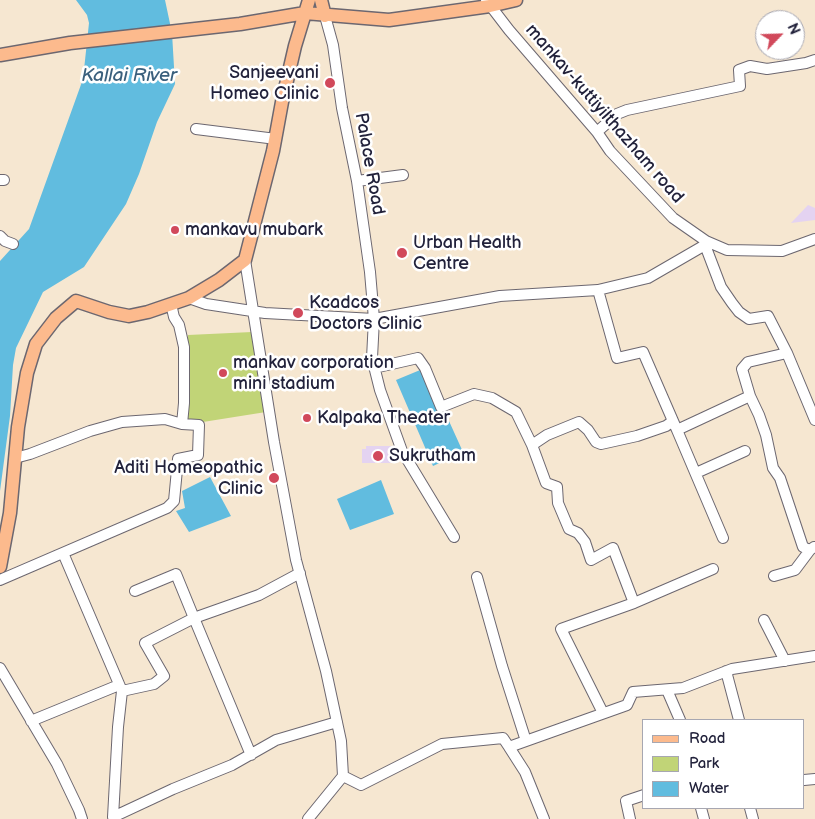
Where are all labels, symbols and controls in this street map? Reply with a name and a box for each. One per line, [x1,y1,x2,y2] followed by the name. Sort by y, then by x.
[755,10,805,60] north arrow
[520,20,688,208] street label: mankav-kuttiyilthazham road
[783,21,803,37] text: N
[210,62,319,104] place label: Sanjeevani Homeo Clinic
[81,65,177,87] water label: Kallai River
[323,76,337,90] marker: Sanjeevani Homeo Clinic
[349,111,389,217] street label: Palace Road
[185,219,323,241] place label: mankavu mubark
[169,224,181,236] marker: mankavu mubark
[413,232,522,274] place label: Urban Health Centre
[395,246,409,260] marker: Urban Health Centre
[309,292,422,334] place label: Kcadcos Doctors Clinic
[291,306,305,320] marker: Kcadcos Doctors Clinic
[233,352,394,394] place label: mankav corporation mini stadium
[217,367,229,379] marker: mankav corporation mini stadium
[317,407,450,429] place label: Kalpaka Theater
[301,412,313,424] marker: Kalpaka Theater
[389,445,476,467] place label: Sukrutham
[371,449,385,463] marker: Sukrutham
[114,457,263,499] place label: Aditi Homeopathic Clinic
[267,471,281,485] marker: Aditi Homeopathic Clinic
[642,719,805,809] legend
[689,729,725,748] text: Road
[689,754,719,773] text: Park
[689,779,729,798] text: Water

